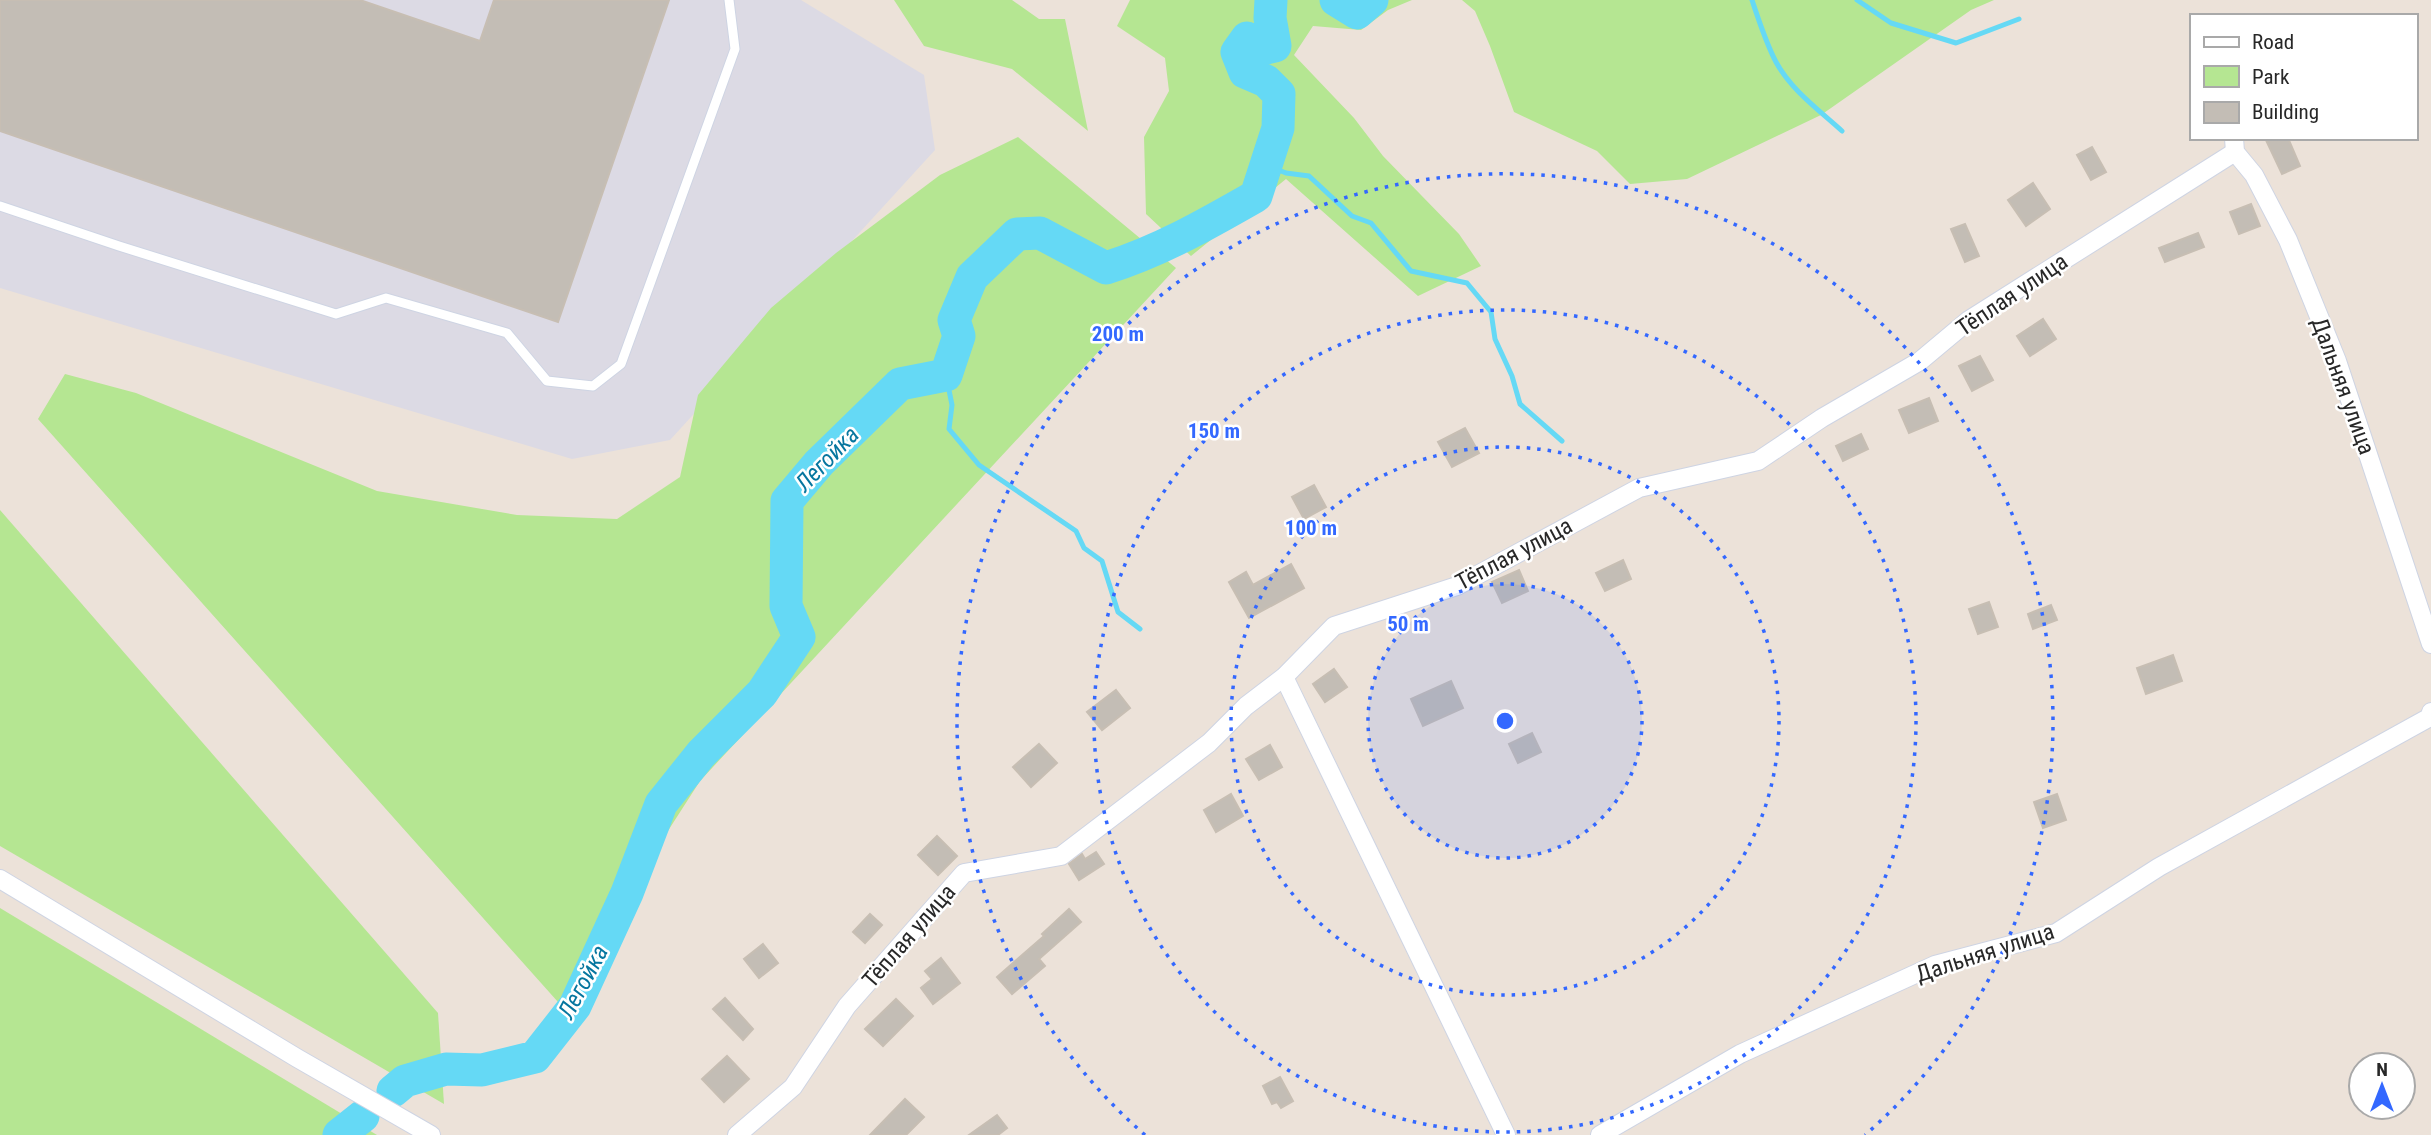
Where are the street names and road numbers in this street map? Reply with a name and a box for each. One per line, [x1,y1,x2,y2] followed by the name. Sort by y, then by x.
[1951,248,2073,342] street label: Тёплая улица
[2306,314,2380,458] street label: Дальняя улица
[1451,512,1577,596] street label: Тёплая улица
[857,879,961,993] street label: Тёплая улица
[1912,918,2058,988] street label: Дальняя улица

